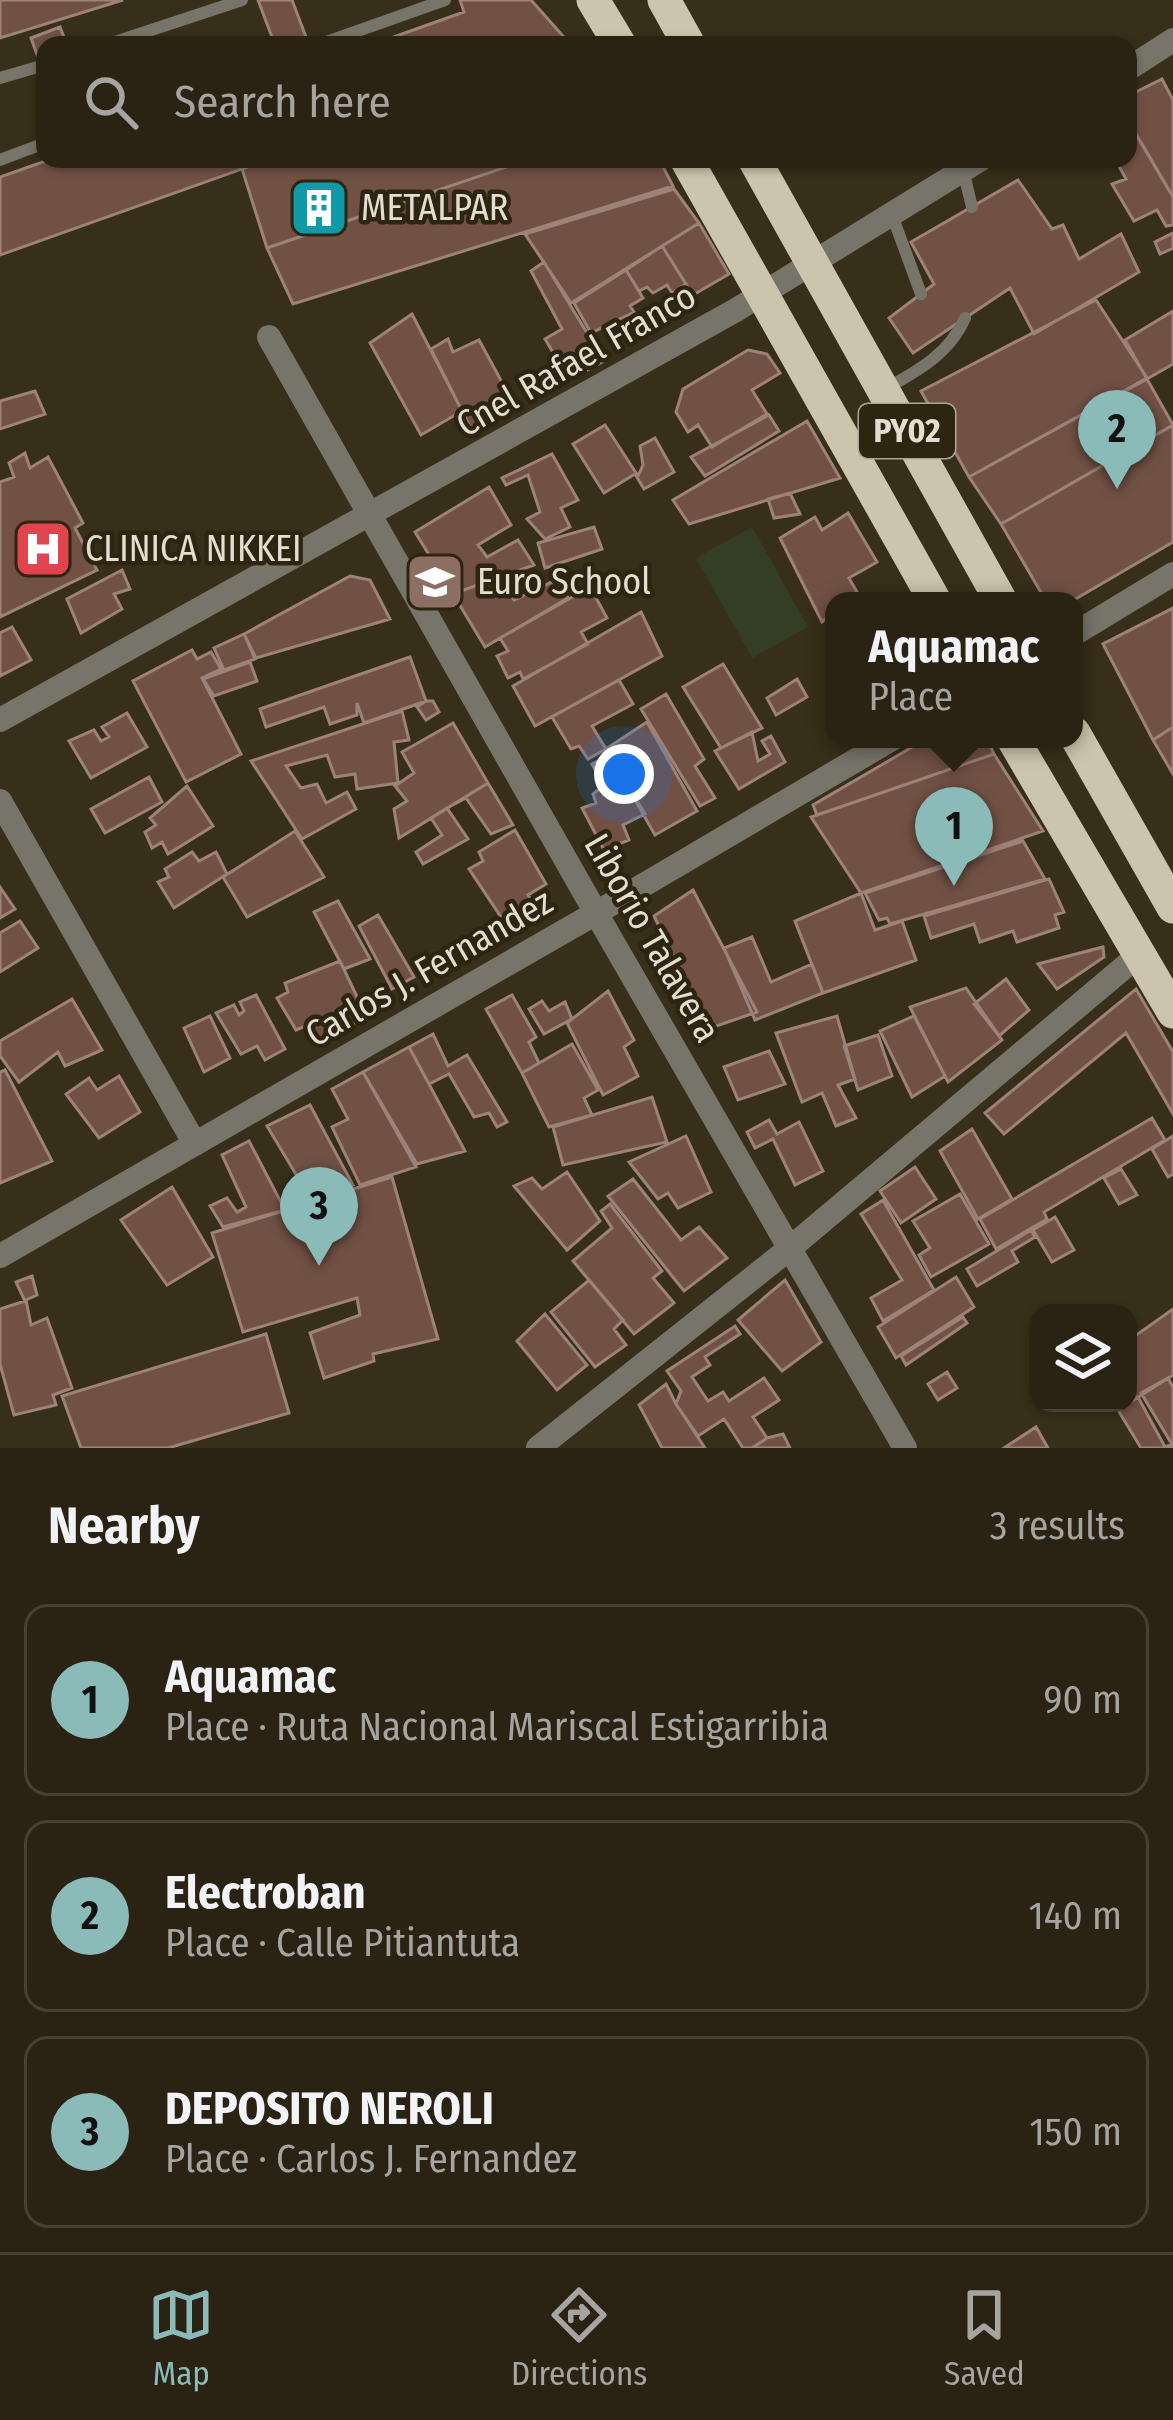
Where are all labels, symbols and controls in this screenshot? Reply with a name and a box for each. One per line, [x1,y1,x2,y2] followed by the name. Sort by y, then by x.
[36,36,1137,168] search box
[78,69,144,135] icon: search
[174,75,391,129] text: Search here
[288,177,350,239] building icon: METALPAR
[361,186,508,230] place label: METALPAR
[448,274,704,446] street label: Cnel Rafael Franco
[1078,390,1156,489] pin: 2
[859,404,955,458] road number: PY02
[12,518,74,580] hospital icon: CLINICA NIKKEI
[85,527,301,571] place label: CLINICA NIKKEI
[404,551,466,613] school or university icon: Euro School
[477,560,651,604] place label: Euro School
[825,592,1083,748] popup
[868,620,1040,674] text: Aquamac
[868,674,953,720] text: Place
[594,744,654,804] your location
[915,787,993,886] pin: 1
[575,826,729,1050] street label: Liborio Talavera
[298,880,560,1056] street label: Carlos J. Fernandez
[280,1167,358,1266] pin: 3
[1029,1304,1137,1412] map controls
[1029,1304,1137,1412] button: layers
[48,1495,200,1557] text: Nearby
[990,1503,1125,1549] text: 3 results
[165,1650,336,1704] text: Aquamac
[82,1677,98,1723] text: 1
[1044,1677,1122,1723] text: 90 m
[165,1704,829,1750] text: Place · Ruta Nacional Mariscal Estigarribia
[165,1866,366,1920] text: Electroban
[81,1893,99,1939] text: 2
[1028,1893,1122,1939] text: 140 m
[165,1920,520,1966] text: Place · Calle Pitiantuta
[165,2082,494,2136] text: DEPOSITO NEROLI
[81,2109,99,2155] text: 3
[1029,2109,1122,2155] text: 150 m
[165,2136,577,2182] text: Place · Carlos J. Fernandez
[148,2282,214,2394] tab: Map
[511,2282,647,2394] tab: Directions
[944,2282,1025,2394] tab: Saved

